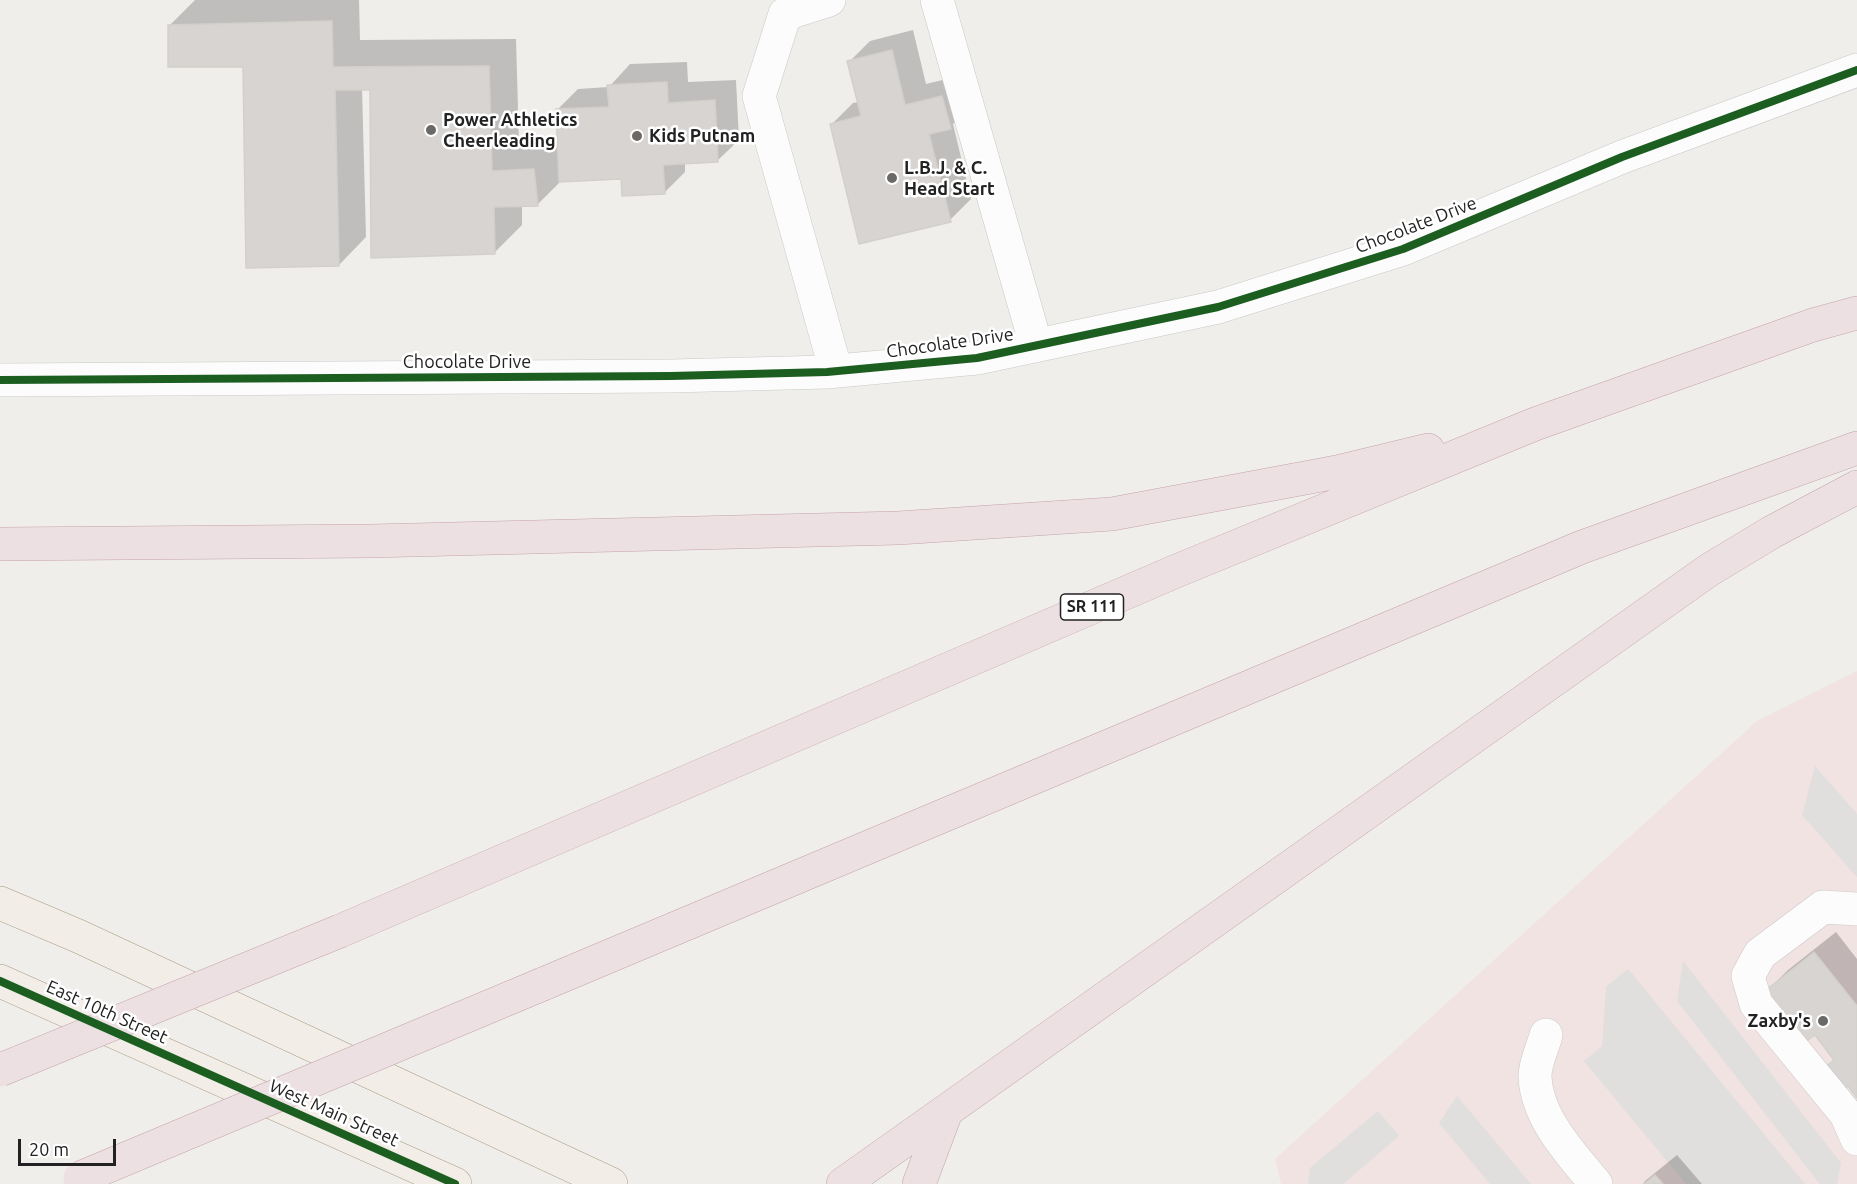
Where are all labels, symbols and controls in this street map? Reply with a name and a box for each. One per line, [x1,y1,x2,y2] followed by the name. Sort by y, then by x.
[443,109,578,152] place label: Power Athletics Cheerleading
[424,123,438,137] marker: Power Athletics Cheerleading
[649,125,755,147] place label: Kids Putnam
[630,129,644,143] marker: Kids Putnam
[904,157,995,200] place label: L.B.J. & C. Head Start
[885,171,899,185] marker: L.B.J. & C. Head Start
[1352,192,1480,258] street label: Chocolate Drive
[885,323,1015,363] street label: Chocolate Drive
[403,351,531,373] street label: Chocolate Drive
[1060,594,1124,620] road number: SR 111
[43,976,171,1048] street label: East 10th Street
[1747,1010,1811,1032] place label: Zaxby's
[1816,1014,1830,1028] marker: Zaxby's
[266,1075,402,1151] street label: West Main Street
[21,1127,118,1165] scale bar
[29,1139,69,1159] text: 20 m

